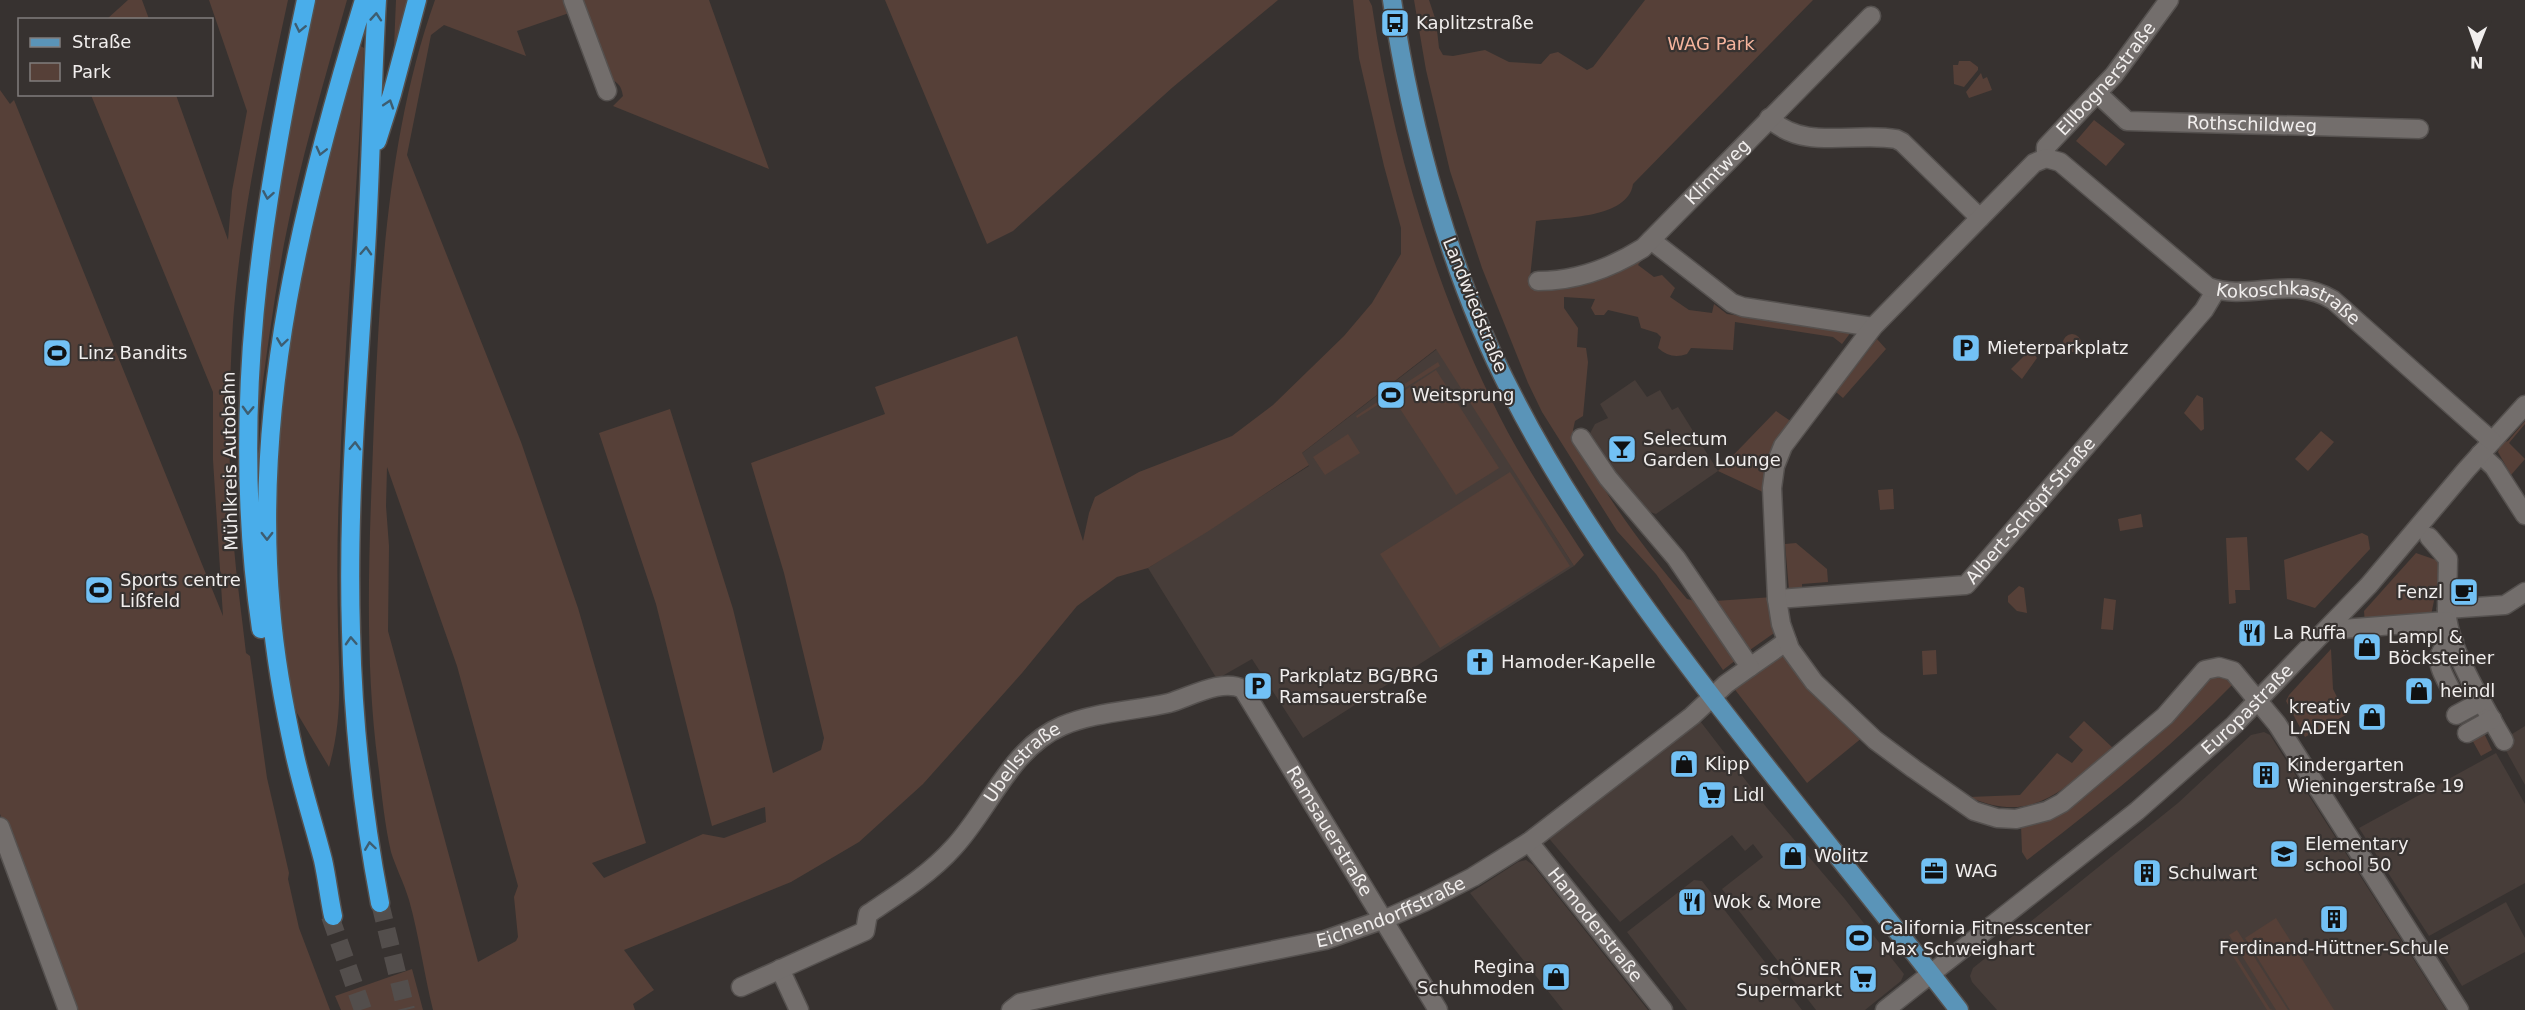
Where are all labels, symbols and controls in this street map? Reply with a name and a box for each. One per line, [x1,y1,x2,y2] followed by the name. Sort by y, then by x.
[1379,7,1411,39] bus stop icon: Kaplitzstraße
[1416,12,1534,33] place label: Kaplitzstraße
[369,13,382,22] one-way arrow
[18,18,213,96] legend
[2052,18,2159,140] street label: Ellbognerstraße
[2447,18,2507,78] north arrow
[294,22,307,32] one-way arrow
[72,31,131,52] text: Straße
[1667,33,1755,54] park label: WAG Park
[2470,53,2484,72] text: N
[72,61,111,82] text: Park
[382,99,394,110] one-way arrow
[2186,112,2318,136] street label: Rothschildweg
[1680,135,1754,209] street label: Klimtweg
[315,145,328,155] one-way arrow
[262,190,275,200] one-way arrow
[1439,234,1512,375] street label: Landwiedstraße
[359,247,372,256] one-way arrow
[2215,277,2365,329] street label: Kokoschkastraße
[1950,332,1982,364] parking icon: Mieterparkplatz
[41,337,73,369] sports icon: Linz Bandits
[276,337,288,346] one-way arrow
[1987,337,2128,358] place label: Mieterparkplatz
[78,342,187,363] place label: Linz Bandits
[217,371,242,551] street label: Mühlkreis Autobahn
[1375,379,1407,411] sports icon: Weitsprung
[1412,384,1514,405] place label: Weitsprung
[242,406,254,415] one-way arrow
[1643,428,1781,470] place label: Selectum Garden Lounge
[1606,433,1638,465] bar icon: Selectum Garden Lounge
[1961,433,2099,588] street label: Albert-Schöpf-Straße
[348,441,361,450] one-way arrow
[261,531,273,540] one-way arrow
[120,569,241,611] place label: Sports centre Lißfeld
[83,574,115,606] sports icon: Sports centre Lißfeld
[2448,576,2480,608] cafe icon: Fenzl
[2397,581,2443,602] place label: Fenzl
[2236,617,2268,649] restaurant icon: La Ruffa
[2273,622,2346,643] place label: La Ruffa
[2388,626,2495,668] place label: Lampl & Böcksteiner
[2351,631,2383,663] shop icon: Lampl & Böcksteiner
[345,636,358,645] one-way arrow
[1464,646,1496,678] church icon: Hamoder-Kapelle
[1501,651,1655,672] place label: Hamoder-Kapelle
[2197,659,2297,759] street label: Europastraße
[1279,665,1438,707] place label: Parkplatz BG/BRG Ramsauerstraße
[1242,670,1274,702] parking icon: Parkplatz BG/BRG Ramsauerstraße
[2403,675,2435,707] shop icon: heindl
[2440,680,2495,701] place label: heindl
[2289,696,2351,738] place label: kreativ LADEN
[2356,701,2388,733] shop icon: kreativ LADEN
[979,718,1064,806] street label: Ubellstraße
[1668,748,1700,780] shop icon: Klipp
[1705,753,1750,774] place label: Klipp
[2287,754,2464,796] place label: Kindergarten Wieningerstraße 19
[2250,759,2282,791] building icon: Kindergarten Wieningerstraße 19
[1282,762,1377,900] street label: Ramsauerstraße
[1696,779,1728,811] supermarket icon: Lidl
[1733,784,1764,805] place label: Lidl
[2305,833,2409,875] place label: Elementary school 50
[2268,838,2300,870] school or university icon: Elementary school 50
[1777,840,1809,872] shop icon: Wolitz
[364,841,376,851] one-way arrow
[1814,845,1868,866] place label: Wolitz
[1918,855,1950,887] office icon: WAG
[2131,857,2163,889] building icon: Schulwart
[1955,860,1998,881] place label: WAG
[2168,862,2257,883] place label: Schulwart
[1544,863,1647,986] street label: Hamoderstraße
[1314,872,1469,952] street label: Eichendorffstraße
[1676,886,1708,918] restaurant icon: Wok & More
[1713,891,1821,912] place label: Wok & More
[2318,903,2350,935] building icon: Ferdinand-Hüttner-Schule
[1880,917,2092,959] place label: California Fitnesscenter Max Schweighart
[1843,922,1875,954] sports icon: California Fitnesscenter Max Schweighart
[2219,937,2449,958] place label: Ferdinand-Hüttner-Schule
[1417,956,1535,998] place label: Regina Schuhmoden
[1736,958,1842,1000] place label: schÖNER Supermarkt
[1540,961,1572,993] shop icon: Regina Schuhmoden
[1847,963,1879,995] supermarket icon: schÖNER Supermarkt

